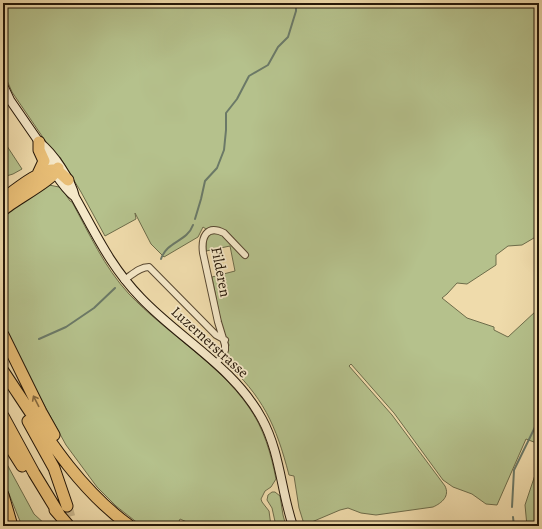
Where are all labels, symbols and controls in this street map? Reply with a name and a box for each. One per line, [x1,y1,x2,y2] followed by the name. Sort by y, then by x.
[206,245,236,299] street label: Filderen
[167,302,253,382] street label: Luzernerstrasse
[32,396,39,408] one-way arrow

